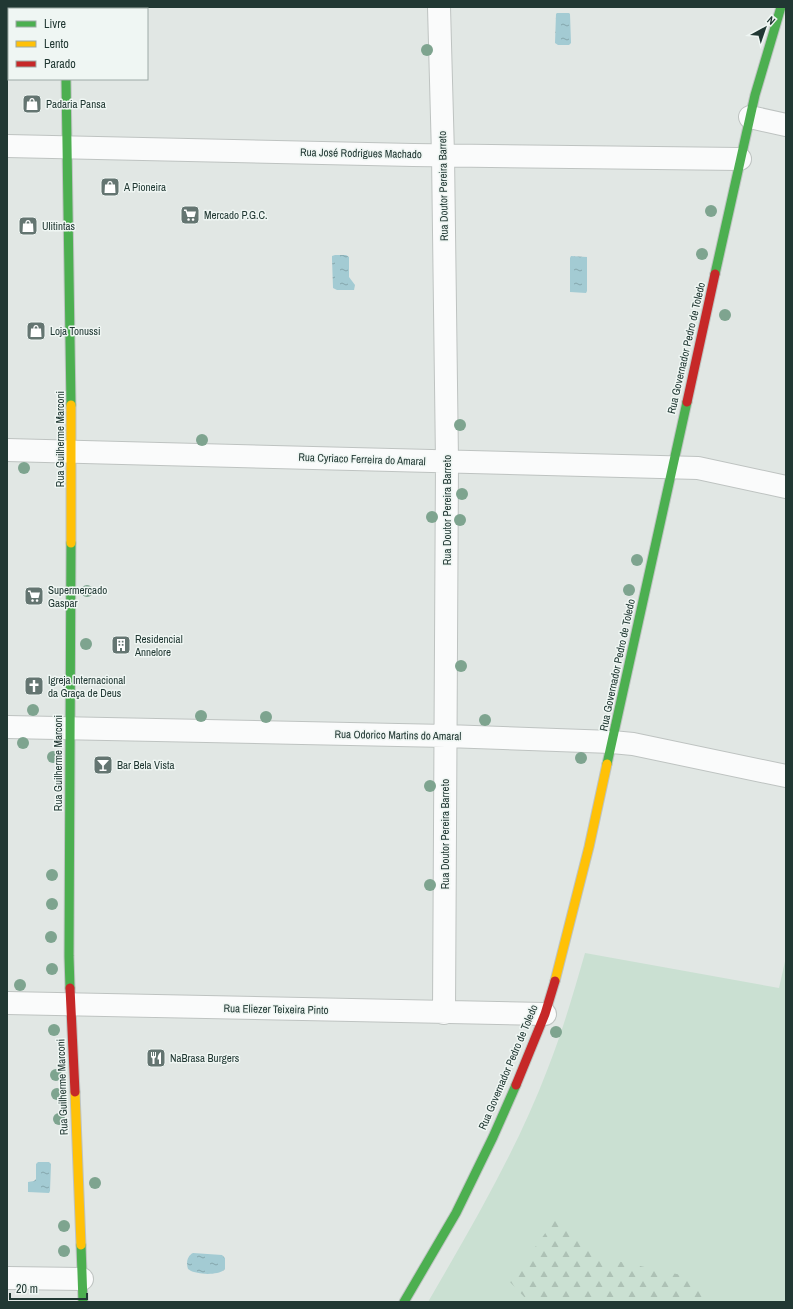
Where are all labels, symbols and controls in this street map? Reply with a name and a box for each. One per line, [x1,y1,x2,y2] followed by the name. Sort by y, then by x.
[8,8,148,80] legend
[745,8,785,48] north arrow
[764,13,778,28] text: N
[44,16,66,32] text: Livre
[44,36,69,52] text: Lento
[44,56,76,72] text: Parado
[21,93,43,115] shop icon: Padaria Pansa
[46,97,106,111] place label: Padaria Pansa
[435,131,451,241] street label: Rua Doutor Pereira Barreto
[300,145,422,161] street label: Rua José Rodrigues Machado
[99,176,121,198] shop icon: A Pioneira
[123,180,166,194] place label: A Pioneira
[179,204,201,226] supermarket icon: Mercado P.G.C.
[204,208,268,222] place label: Mercado P.G.C.
[17,215,39,237] shop icon: Ulitintas
[42,219,76,233] place label: Ulitintas
[664,281,708,415] street label: Rua Governador Pedro de Toledo
[25,320,47,342] shop icon: Loja Tonussi
[50,324,101,338] place label: Loja Tonussi
[53,391,67,487] street label: Rua Guilherme Marconi
[298,450,426,468] street label: Rua Cyriaco Ferreira do Amaral
[440,455,454,565] street label: Rua Doutor Pereira Barreto
[48,583,107,610] place label: Supermercado Gaspar
[23,585,45,607] supermarket icon: Supermercado Gaspar
[596,598,638,732] street label: Rua Governador Pedro de Toledo
[134,632,183,659] place label: Residencial Annelore
[110,634,132,656] building icon: Residencial Annelore
[48,673,125,700] place label: Igreja Internacional da Graça de Deus
[23,675,45,697] church icon: Igreja Internacional da Graça de Deus
[51,715,65,811] street label: Rua Guilherme Marconi
[334,727,462,743] street label: Rua Odorico Martins do Amaral
[92,754,114,776] bar icon: Bar Bela Vista
[117,758,175,772] place label: Bar Bela Vista
[438,779,452,889] street label: Rua Doutor Pereira Barreto
[223,1001,329,1017] street label: Rua Eliezer Teixeira Pinto
[475,1002,541,1132] street label: Rua Governador Pedro de Toledo
[53,1039,71,1135] street label: Rua Guilherme Marconi
[145,1047,167,1069] restaurant icon: NaBrasa Burgers
[170,1051,240,1065] place label: NaBrasa Burgers
[10,1275,87,1301] scale bar
[16,1281,38,1297] text: 20 m

